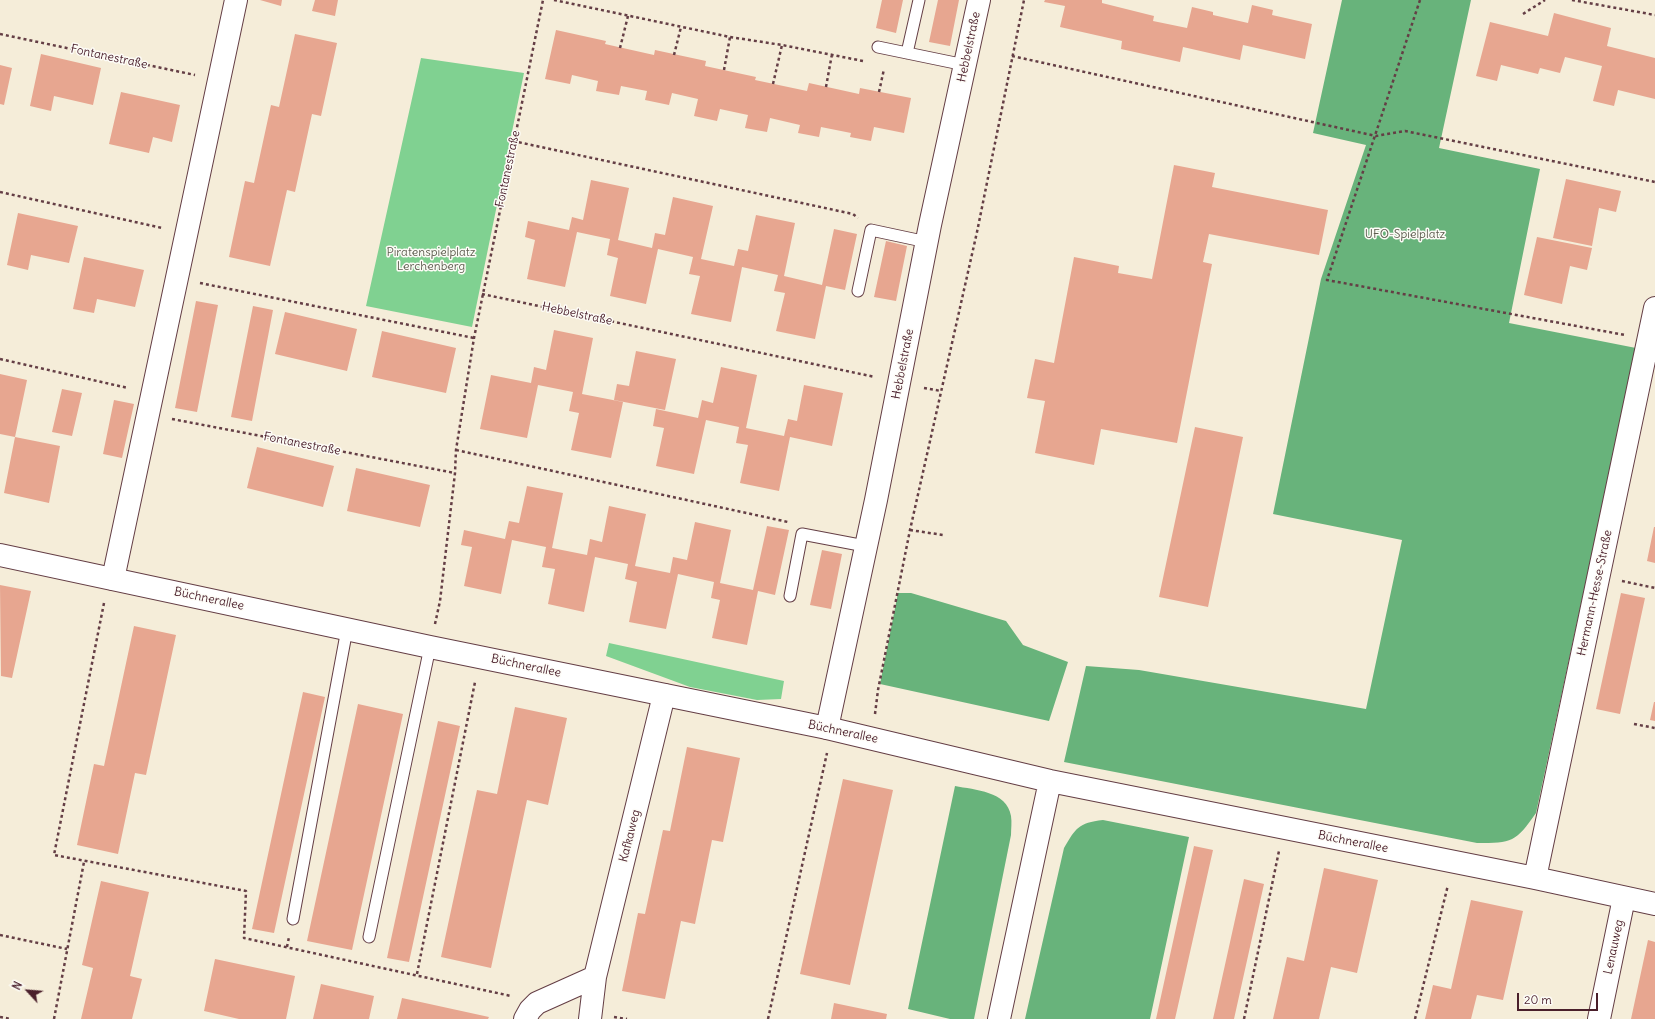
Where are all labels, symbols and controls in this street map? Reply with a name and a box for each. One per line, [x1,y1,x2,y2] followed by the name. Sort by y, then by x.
[955,11,983,83] street label: Hebbelstraße
[69,42,149,72] street label: Fontanestraße
[493,129,523,209] street label: Fontanestraße
[1365,228,1445,242] park label: UFO-Spielplatz
[386,246,476,274] park label: Piratenspielplatz Lerchenberg
[541,300,613,328] street label: Hebbelstraße
[889,328,917,400] street label: Hebbelstraße
[262,429,342,459] street label: Fontanestraße
[1575,529,1615,657] street label: Hermann-Hesse-Straße
[173,585,245,613] street label: Büchnerallee
[490,652,562,680] street label: Büchnerallee
[807,718,879,746] street label: Büchnerallee
[617,808,643,864] street label: Kafkaweg
[1317,828,1389,856] street label: Büchnerallee
[1601,918,1627,976] street label: Lenauweg
[8,971,48,1011] north arrow
[9,979,25,992] text: N
[1519,985,1600,1011] scale bar
[1524,992,1552,1007] text: 20 m

